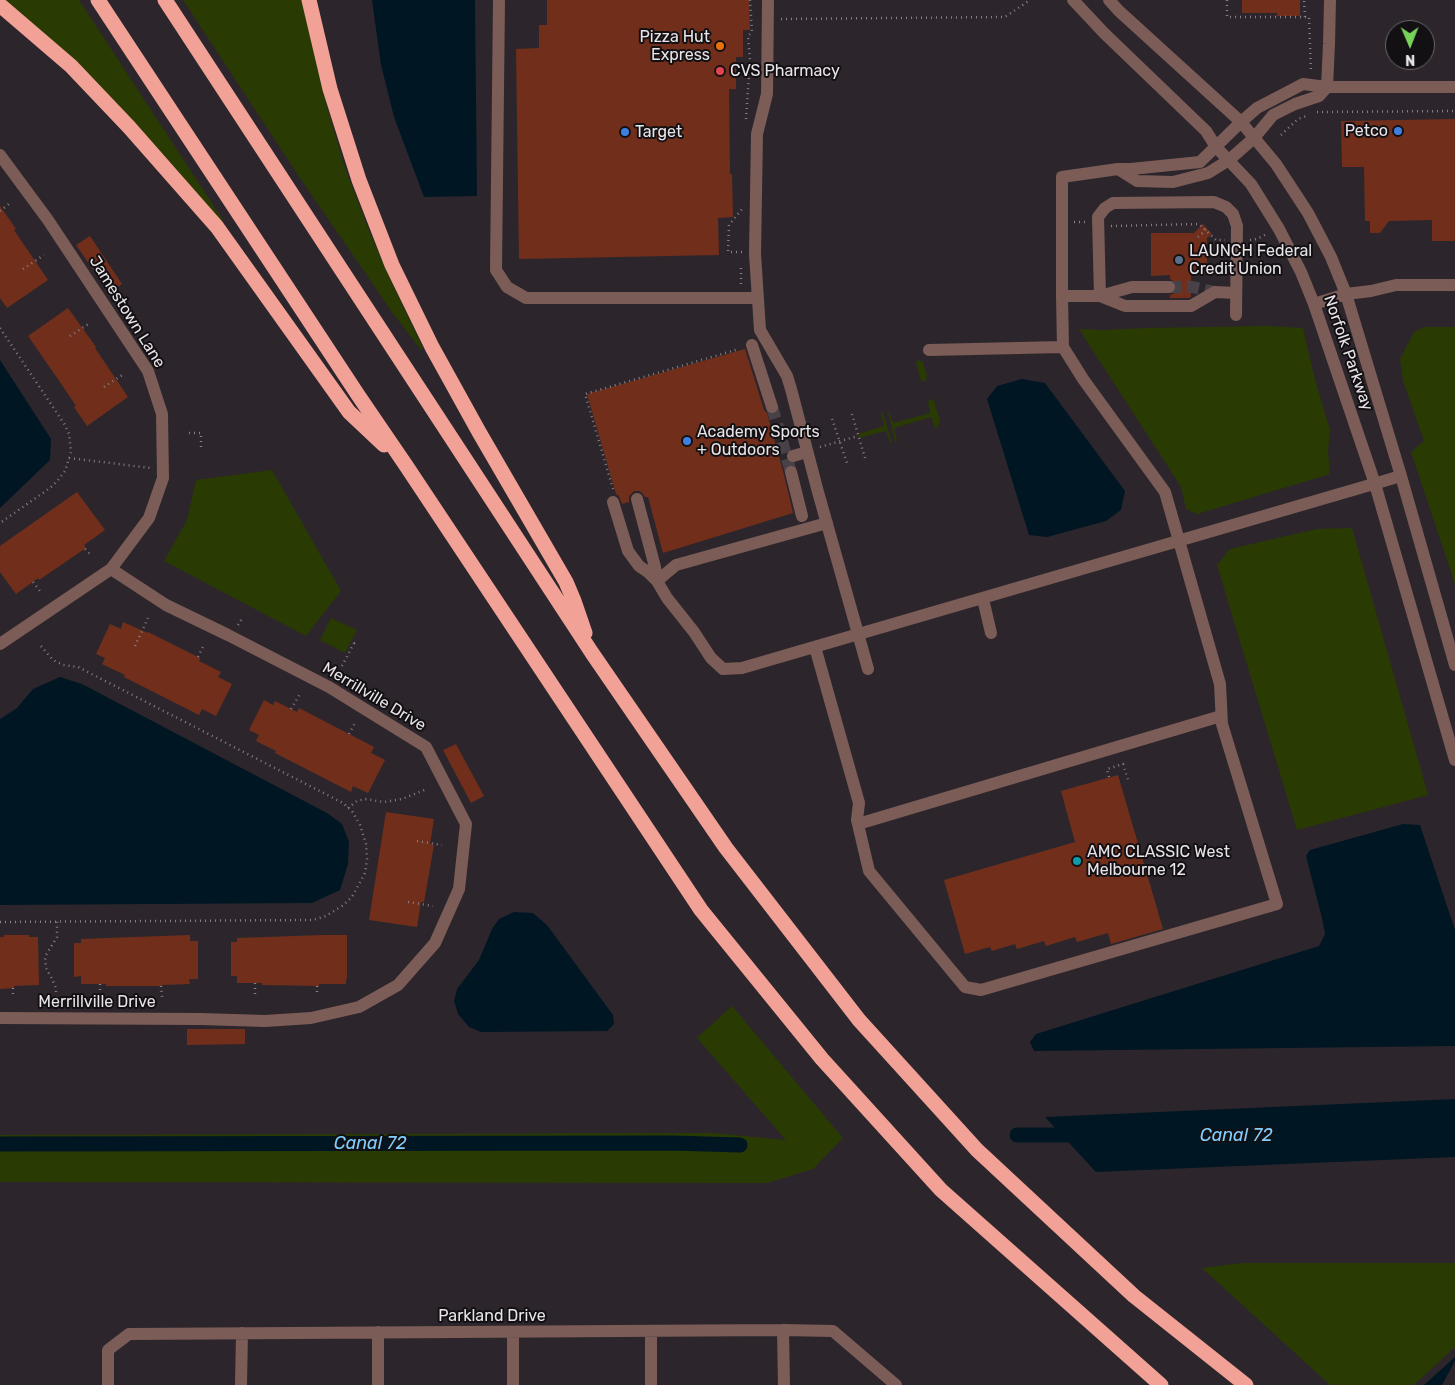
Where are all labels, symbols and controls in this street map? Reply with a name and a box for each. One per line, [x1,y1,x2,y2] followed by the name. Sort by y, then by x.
[1385,20,1435,70] north arrow
[640,27,710,65] place label: Pizza Hut Express
[714,40,726,52] marker: Pizza Hut Express
[1405,51,1415,68] text: N
[730,61,840,81] place label: CVS Pharmacy
[714,65,726,77] marker: CVS Pharmacy
[1345,121,1388,141] place label: Petco
[635,122,682,142] place label: Target
[1392,125,1404,137] marker: Petco
[619,126,631,138] marker: Target
[1189,241,1312,279] place label: LAUNCH Federal Credit Union
[85,252,169,372] street label: Jamestown Lane
[1173,254,1185,266] marker: LAUNCH Federal Credit Union
[1319,293,1377,413] street label: Norfolk Parkway
[697,422,820,460] place label: Academy Sports + Outdoors
[681,435,693,447] marker: Academy Sports + Outdoors
[319,659,429,735] street label: Merrillville Drive
[1087,842,1230,880] place label: AMC CLASSIC West Melbourne 12
[1071,855,1083,867] marker: AMC CLASSIC West Melbourne 12
[38,992,156,1012] street label: Merrillville Drive
[1200,1125,1272,1147] water label: Canal 72
[334,1133,406,1155] water label: Canal 72
[438,1306,546,1326] street label: Parkland Drive

